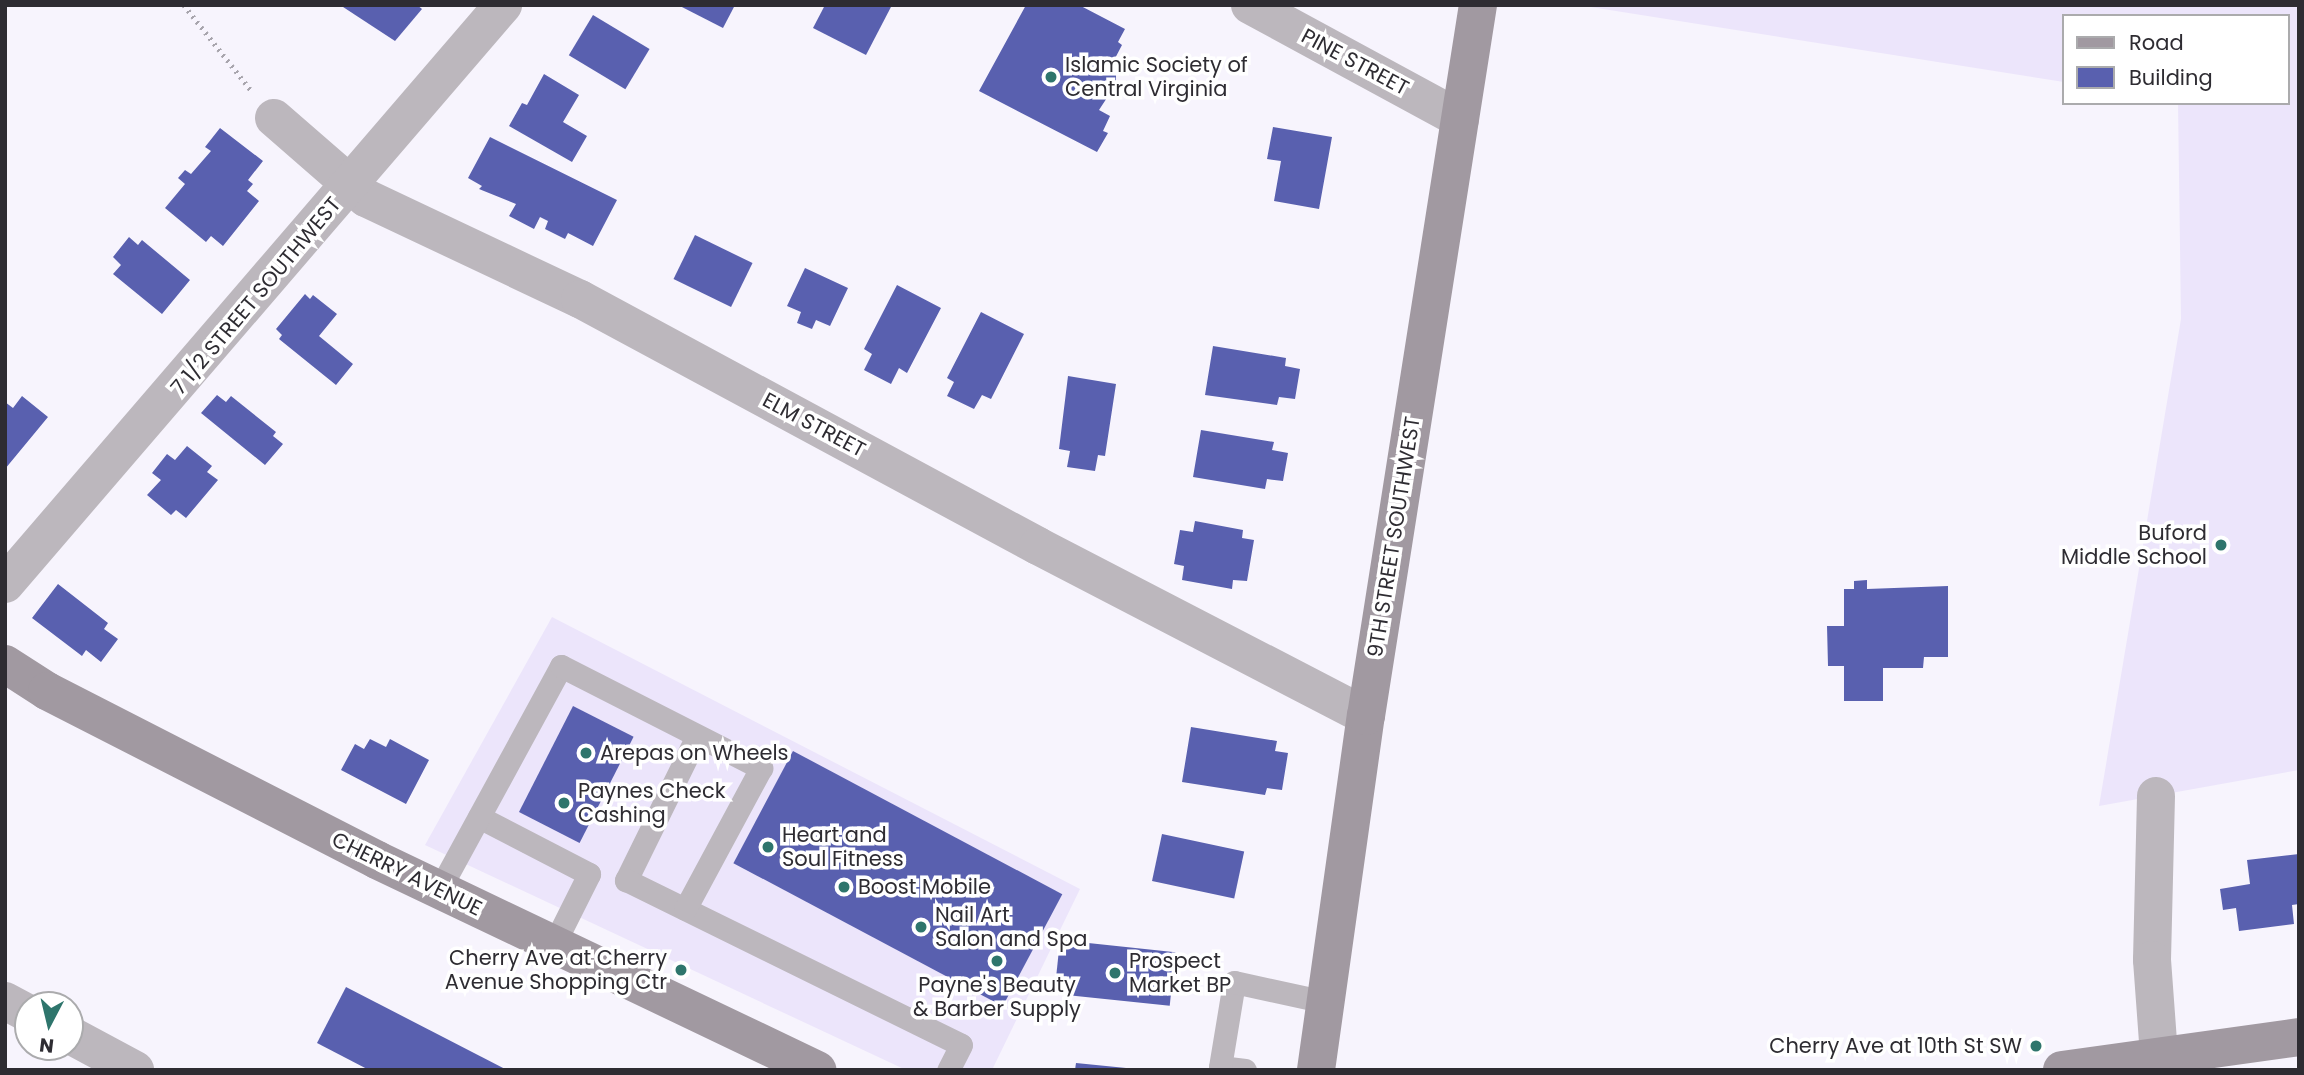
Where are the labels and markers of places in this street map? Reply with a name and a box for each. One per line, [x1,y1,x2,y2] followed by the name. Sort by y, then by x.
[1065,52,1248,102] place label: Islamic Society of Central Virginia
[1043,69,1059,85] marker: Islamic Society of Central Virginia
[2061,520,2207,570] place label: Buford Middle School
[2213,537,2229,553] marker: Buford Middle School
[600,740,789,766] place label: Arepas on Wheels
[578,745,594,761] marker: Arepas on Wheels
[578,778,725,828] place label: Paynes Check Cashing
[556,795,572,811] marker: Paynes Check Cashing
[782,822,904,872] place label: Heart and Soul Fitness
[760,839,776,855] marker: Heart and Soul Fitness
[858,874,991,900] place label: Boost Mobile
[836,879,852,895] marker: Boost Mobile
[935,902,1087,952] place label: Nail Art Salon and Spa
[913,919,929,935] marker: Nail Art Salon and Spa
[445,945,667,995] place label: Cherry Ave at Cherry Avenue Shopping Ctr
[1129,948,1231,998] place label: Prospect Market BP
[989,953,1005,969] marker: Payne's Beauty & Barber Supply
[673,962,689,978] marker: Cherry Ave at Cherry Avenue Shopping Ctr
[1107,965,1123,981] marker: Prospect Market BP
[913,972,1081,1022] place label: Payne's Beauty & Barber Supply
[1769,1033,2022,1059] place label: Cherry Ave at 10th St SW
[2028,1038,2044,1054] marker: Cherry Ave at 10th St SW

